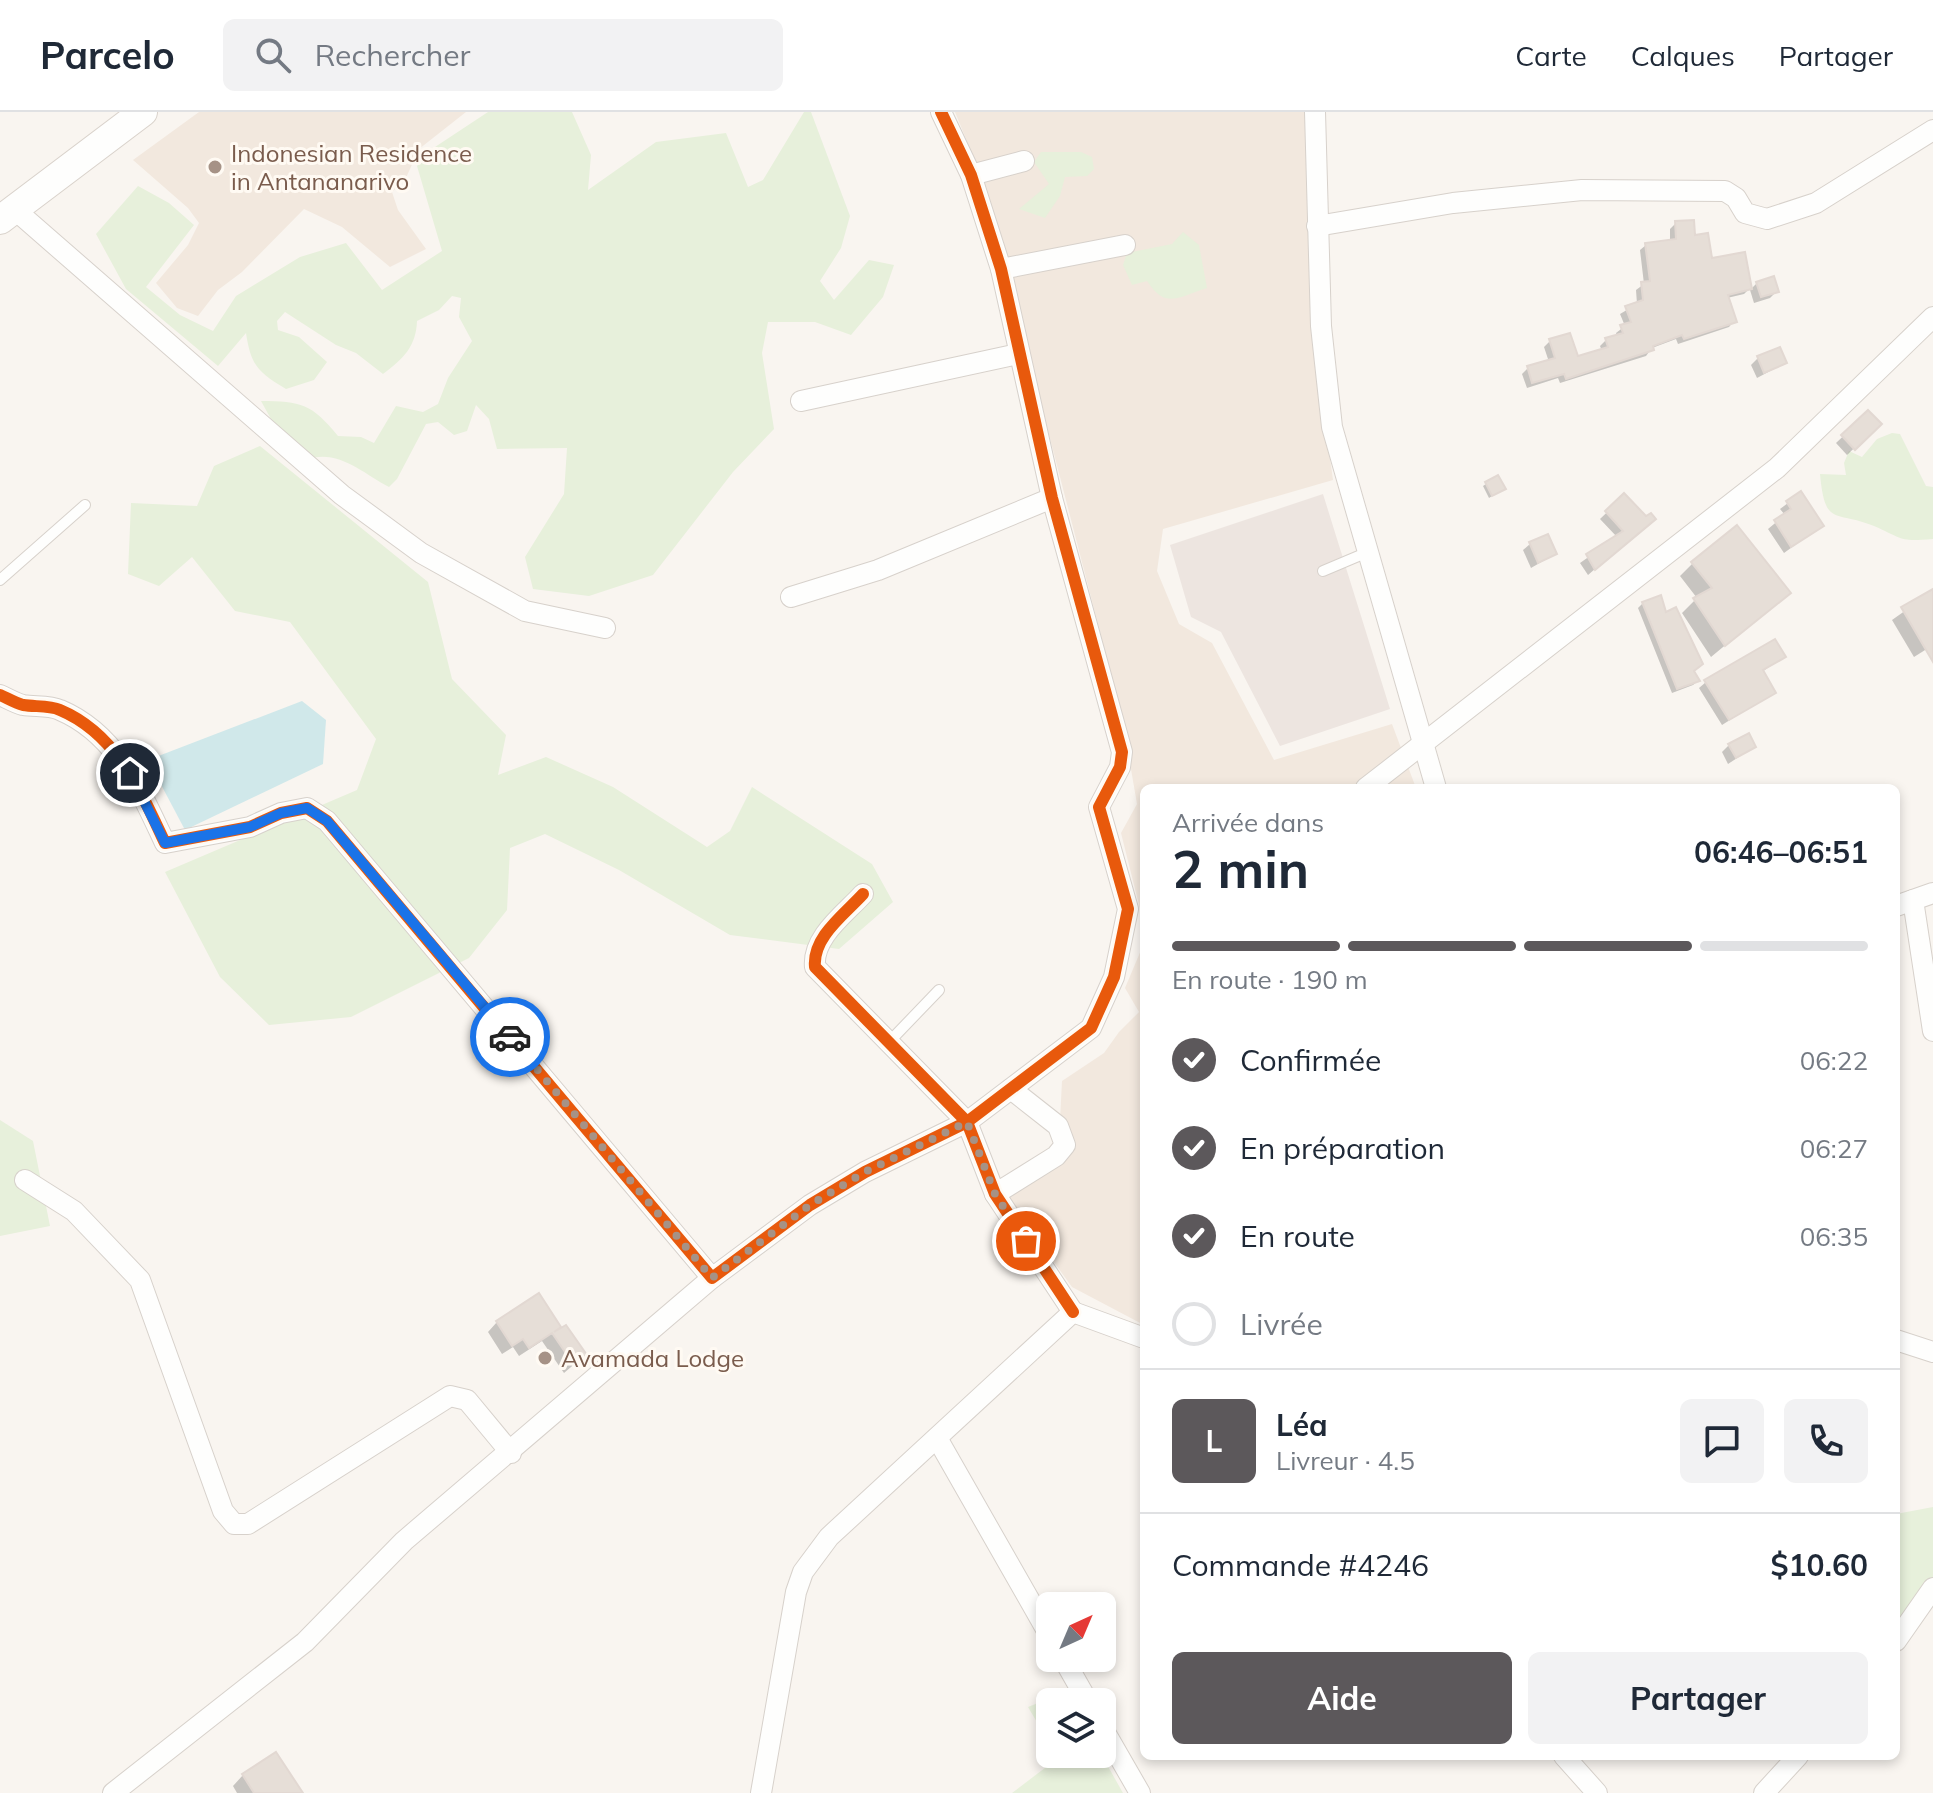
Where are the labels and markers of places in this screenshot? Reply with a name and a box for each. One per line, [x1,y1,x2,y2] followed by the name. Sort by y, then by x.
[231,138,472,196] place label: Indonesian Residence in Antananarivo
[206,158,224,176] marker: Indonesian Residence in Antananarivo
[96,739,164,807] pin
[992,1207,1060,1275] pin
[561,1343,744,1373] place label: Avamada Lodge
[536,1349,554,1367] marker: Avamada Lodge

